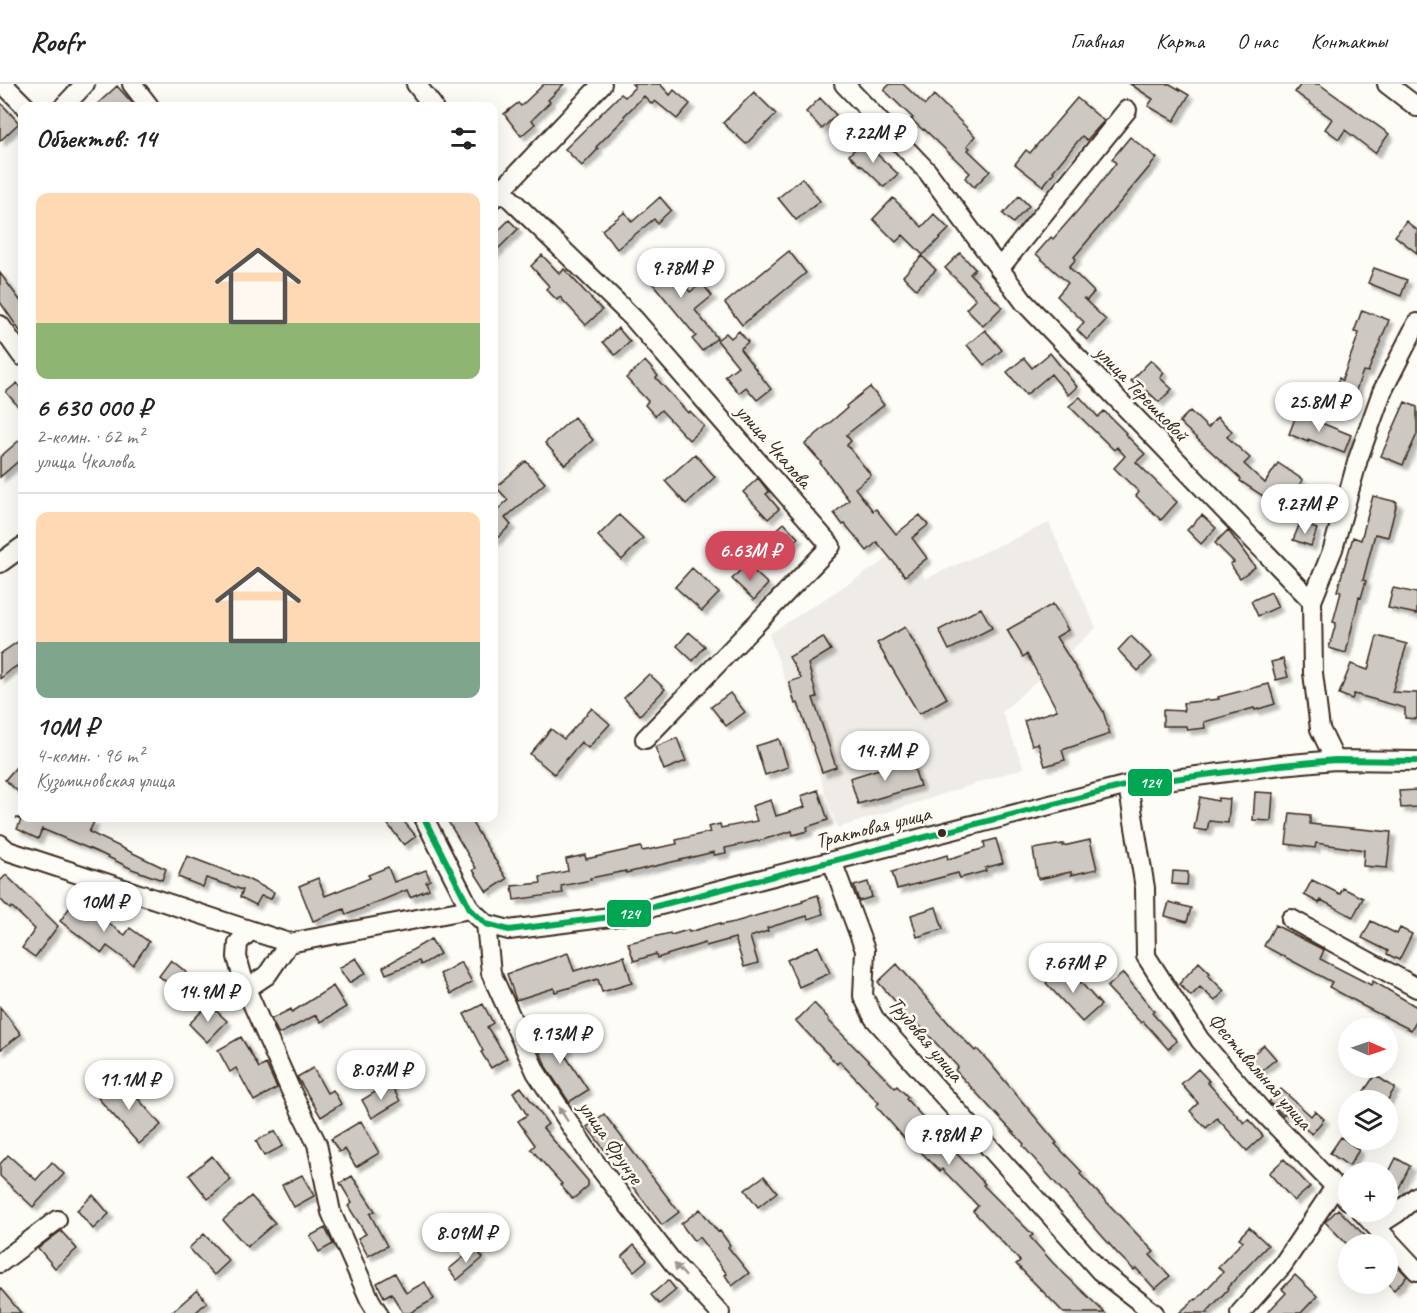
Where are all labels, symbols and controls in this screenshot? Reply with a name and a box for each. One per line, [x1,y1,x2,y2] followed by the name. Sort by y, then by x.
[30,24,84,59] text: Roofr
[1070,28,1123,54] text: Главная
[1156,28,1204,54] text: Карта
[1237,28,1278,54] text: О нас
[1311,28,1387,54] text: Контакты
[818,113,928,164] pin: 7.22M ₽
[843,120,903,145] text: 7.22M ₽
[36,122,156,155] text: Объектов: 14
[447,122,480,155] icon: filters
[204,232,312,340] icon: home
[626,248,736,299] pin: 9.78M ₽
[651,255,711,280] text: 9.78M ₽
[1088,338,1195,448] street label: улица Терешковой
[1264,382,1374,433] pin: 25.8M ₽
[1289,389,1349,414] text: 25.8M ₽
[36,391,151,424] text: 6 630 000 ₽
[729,397,819,495] street label: улица Чкалова
[36,424,144,449] text: 2-комн. · 62 m²
[36,449,134,474] text: улица Чкалова
[1250,484,1360,535] pin: 9.27M ₽
[1275,491,1335,516] text: 9.27M ₽
[695,531,805,582] pin: 6.63M ₽
[719,538,781,563] text: 6.63M ₽
[204,551,312,659] icon: home
[36,710,98,743] text: 10M ₽
[830,731,940,782] pin: 14.7M ₽
[855,738,915,763] text: 14.7M ₽
[36,743,144,768] text: 4-комн. · 96 m²
[36,768,174,793] text: Кузьминовская улица
[1127,768,1173,797] line badge: 124
[1139,773,1163,793] text: 124
[813,800,935,854] street label: Трактовая улица
[936,827,948,839] unlabelled marker
[62,882,146,933] pin: 10M ₽
[80,889,128,914] text: 10M ₽
[606,899,652,928] line badge: 124
[618,904,642,924] text: 124
[1018,943,1128,994] pin: 7.67M ₽
[1043,950,1103,975] text: 7.67M ₽
[153,972,263,1023] pin: 14.9M ₽
[178,979,238,1004] text: 14.9M ₽
[883,991,970,1088] street label: Трудовая улица
[1202,1007,1319,1136] street label: Фестивальная улица
[505,1014,615,1065] pin: 9.13M ₽
[1338,1018,1398,1078] north arrow
[1338,1018,1398,1294] map controls
[530,1021,590,1046] text: 9.13M ₽
[326,1050,436,1101] pin: 8.07M ₽
[351,1057,411,1082] text: 8.07M ₽
[74,1060,184,1111] pin: 11.1M ₽
[99,1067,159,1092] text: 11.1M ₽
[1338,1090,1398,1150] button: layers
[572,1094,650,1190] street label: улица Фрунзе
[558,1106,569,1122] one-way arrow
[894,1115,1004,1166] pin: 7.98M ₽
[919,1122,979,1147] text: 7.98M ₽
[1338,1162,1398,1222] button: +
[411,1213,521,1264] pin: 8.09M ₽
[436,1220,496,1245] text: 8.09M ₽
[1338,1234,1398,1294] button: −
[674,1263,687,1278] one-way arrow

